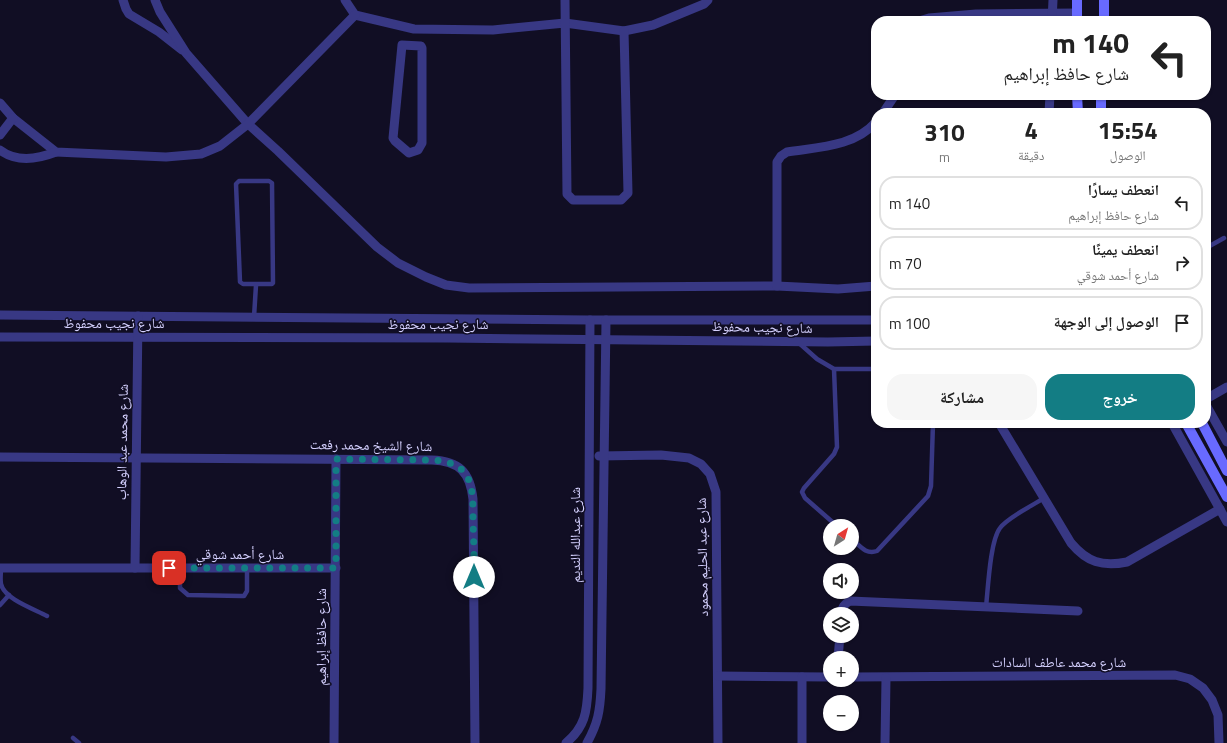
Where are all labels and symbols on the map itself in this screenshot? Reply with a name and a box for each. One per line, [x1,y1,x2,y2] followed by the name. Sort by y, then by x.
[64,312,164,333] street label: شارع نجيب محفوظ
[388,313,488,334] street label: شارع نجيب محفوظ
[711,315,813,338] street label: شارع نجيب محفوظ
[110,384,133,500] street label: شارع محمد عبد الوهاب
[310,433,432,456] street label: شارع الشيخ محمد رفعت
[564,487,585,583] street label: شارع عبدالله النديم
[690,497,713,617] street label: شارع عبد الحليم محمود
[823,519,859,555] north arrow
[196,543,284,566] street label: شارع أحمد شوقي
[152,551,186,585] pin
[453,556,495,598] position arrow
[310,588,331,686] street label: شارع حافظ إبراهيم
[992,651,1126,672] street label: شارع محمد عاطف السادات

